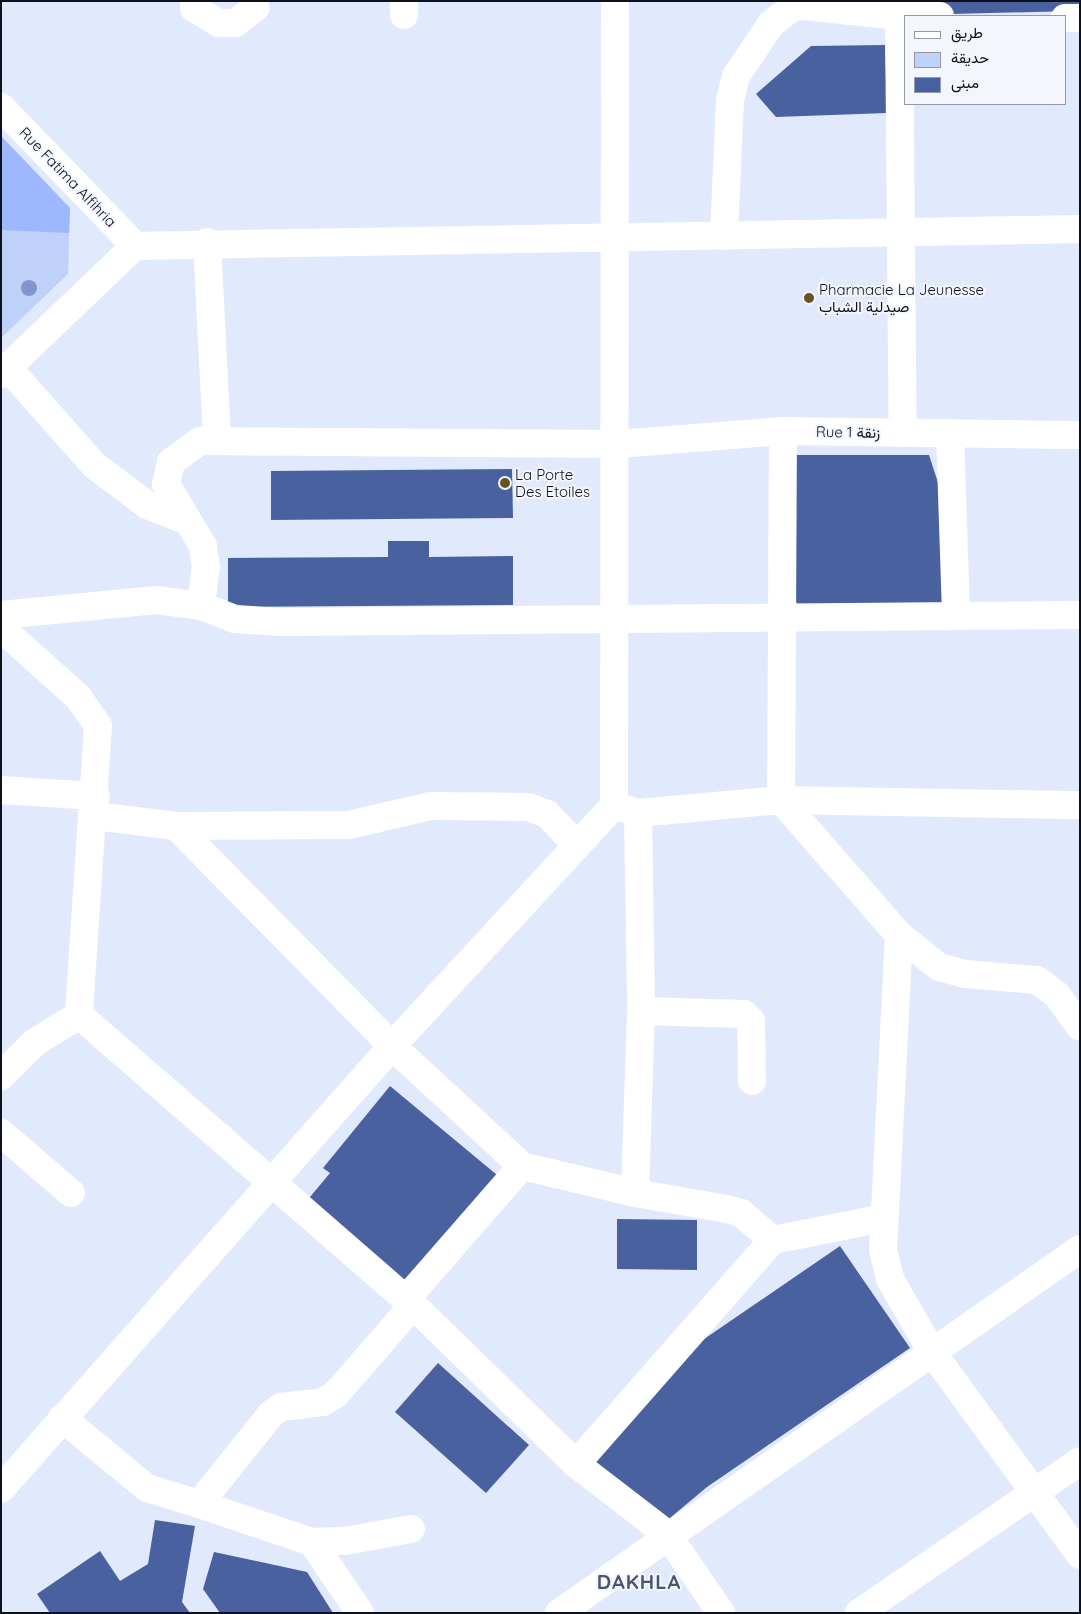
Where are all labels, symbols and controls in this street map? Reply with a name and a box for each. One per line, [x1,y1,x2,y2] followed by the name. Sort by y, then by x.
[904,15,1066,105] legend
[951,23,983,42] text: طريق
[951,48,989,67] text: حديقة
[951,73,979,92] text: مبنى
[16,123,120,231] street label: Rue Fatima Alfihria
[819,280,984,315] place label: Pharmacie La Jeunesse صيدلية الشباب
[803,292,815,304] marker: Pharmacie La Jeunesse صيدلية الشباب
[816,422,880,442] street label: Rue 1 زنقة
[515,465,590,500] place label: La Porte Des Etoiles
[499,477,511,489] marker: La Porte Des Etoiles
[596,1569,682,1593] district label: DAKHLA

